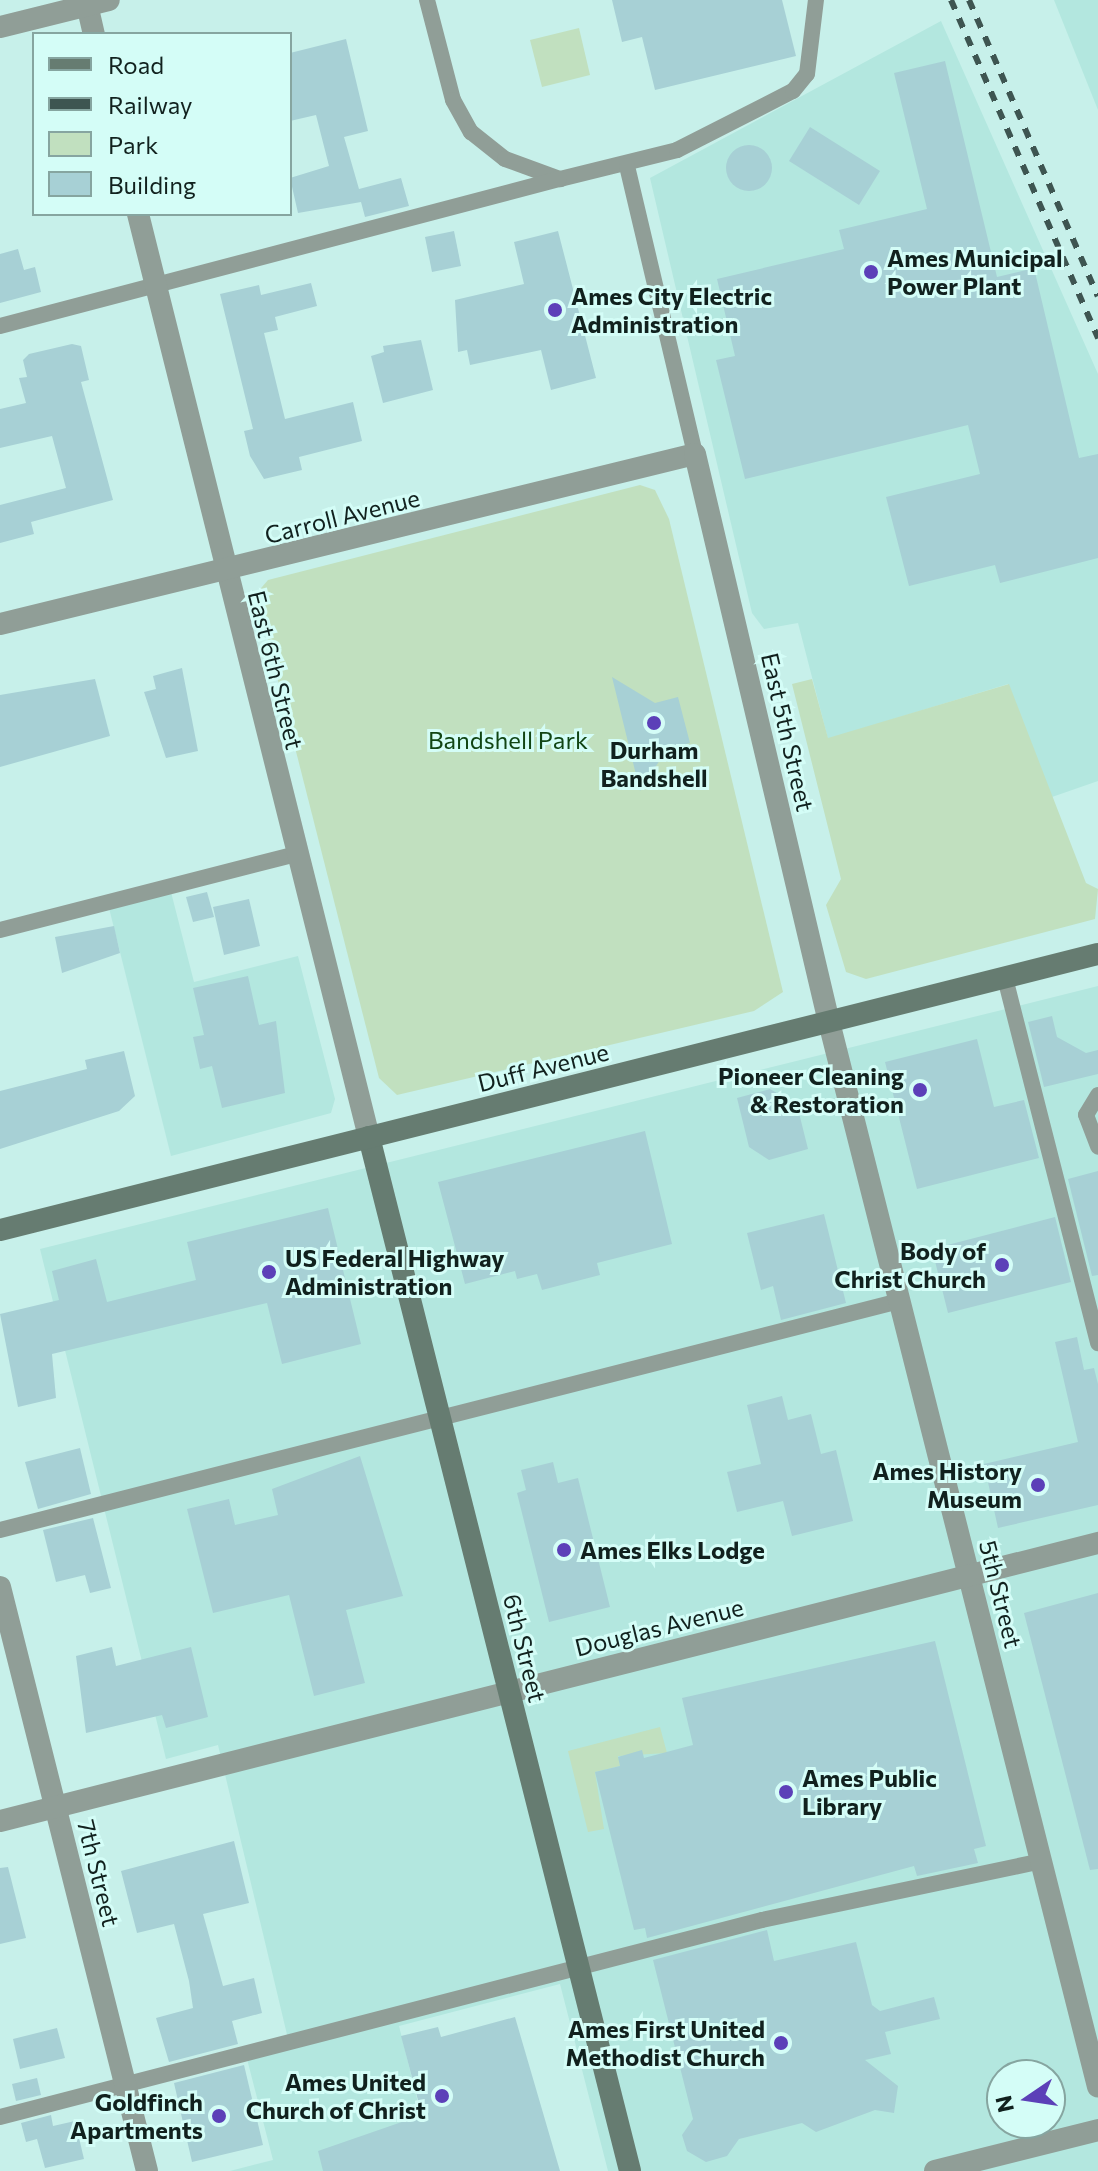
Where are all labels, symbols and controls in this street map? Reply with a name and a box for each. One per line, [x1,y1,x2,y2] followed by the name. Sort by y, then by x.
[32,32,292,216] legend
[108,50,164,79] text: Road
[108,90,193,119] text: Railway
[108,130,158,159] text: Park
[108,170,196,199] text: Building
[887,244,1063,300] place label: Ames Municipal Power Plant
[862,263,880,281] marker: Ames Municipal Power Plant
[571,282,772,338] place label: Ames City Electric Administration
[546,301,564,319] marker: Ames City Electric Administration
[261,483,423,549] street label: Carroll Avenue
[242,588,310,752] street label: East 6th Street
[756,650,820,814] street label: East 5th Street
[645,714,663,732] marker: Durham Bandshell
[428,726,588,754] park label: Bandshell Park
[600,736,708,792] place label: Durham Bandshell
[474,1037,612,1097] street label: Duff Avenue
[718,1062,904,1118] place label: Pioneer Cleaning & Restoration
[911,1081,929,1099] marker: Pioneer Cleaning & Restoration
[834,1237,986,1293] place label: Body of Christ Church
[285,1244,504,1300] place label: US Federal Highway Administration
[993,1256,1011,1274] marker: Body of Christ Church
[260,1263,278,1281] marker: US Federal Highway Administration
[872,1457,1022,1513] place label: Ames History Museum
[1029,1476,1047,1494] marker: Ames History Museum
[580,1536,765,1564] place label: Ames Elks Lodge
[974,1537,1028,1651] street label: 5th Street
[555,1541,573,1559] marker: Ames Elks Lodge
[498,1591,552,1705] street label: 6th Street
[572,1592,746,1662] street label: Douglas Avenue
[802,1764,937,1820] place label: Ames Public Library
[777,1783,795,1801] marker: Ames Public Library
[72,1817,126,1929] street label: 7th Street
[566,2015,765,2071] place label: Ames First United Methodist Church
[772,2034,790,2052] marker: Ames First United Methodist Church
[986,2059,1066,2139] north arrow
[246,2068,426,2124] place label: Ames United Church of Christ
[433,2087,451,2105] marker: Ames United Church of Christ
[70,2088,203,2144] place label: Goldfinch Apartments
[989,2093,1019,2115] text: N
[210,2107,228,2125] marker: Goldfinch Apartments

